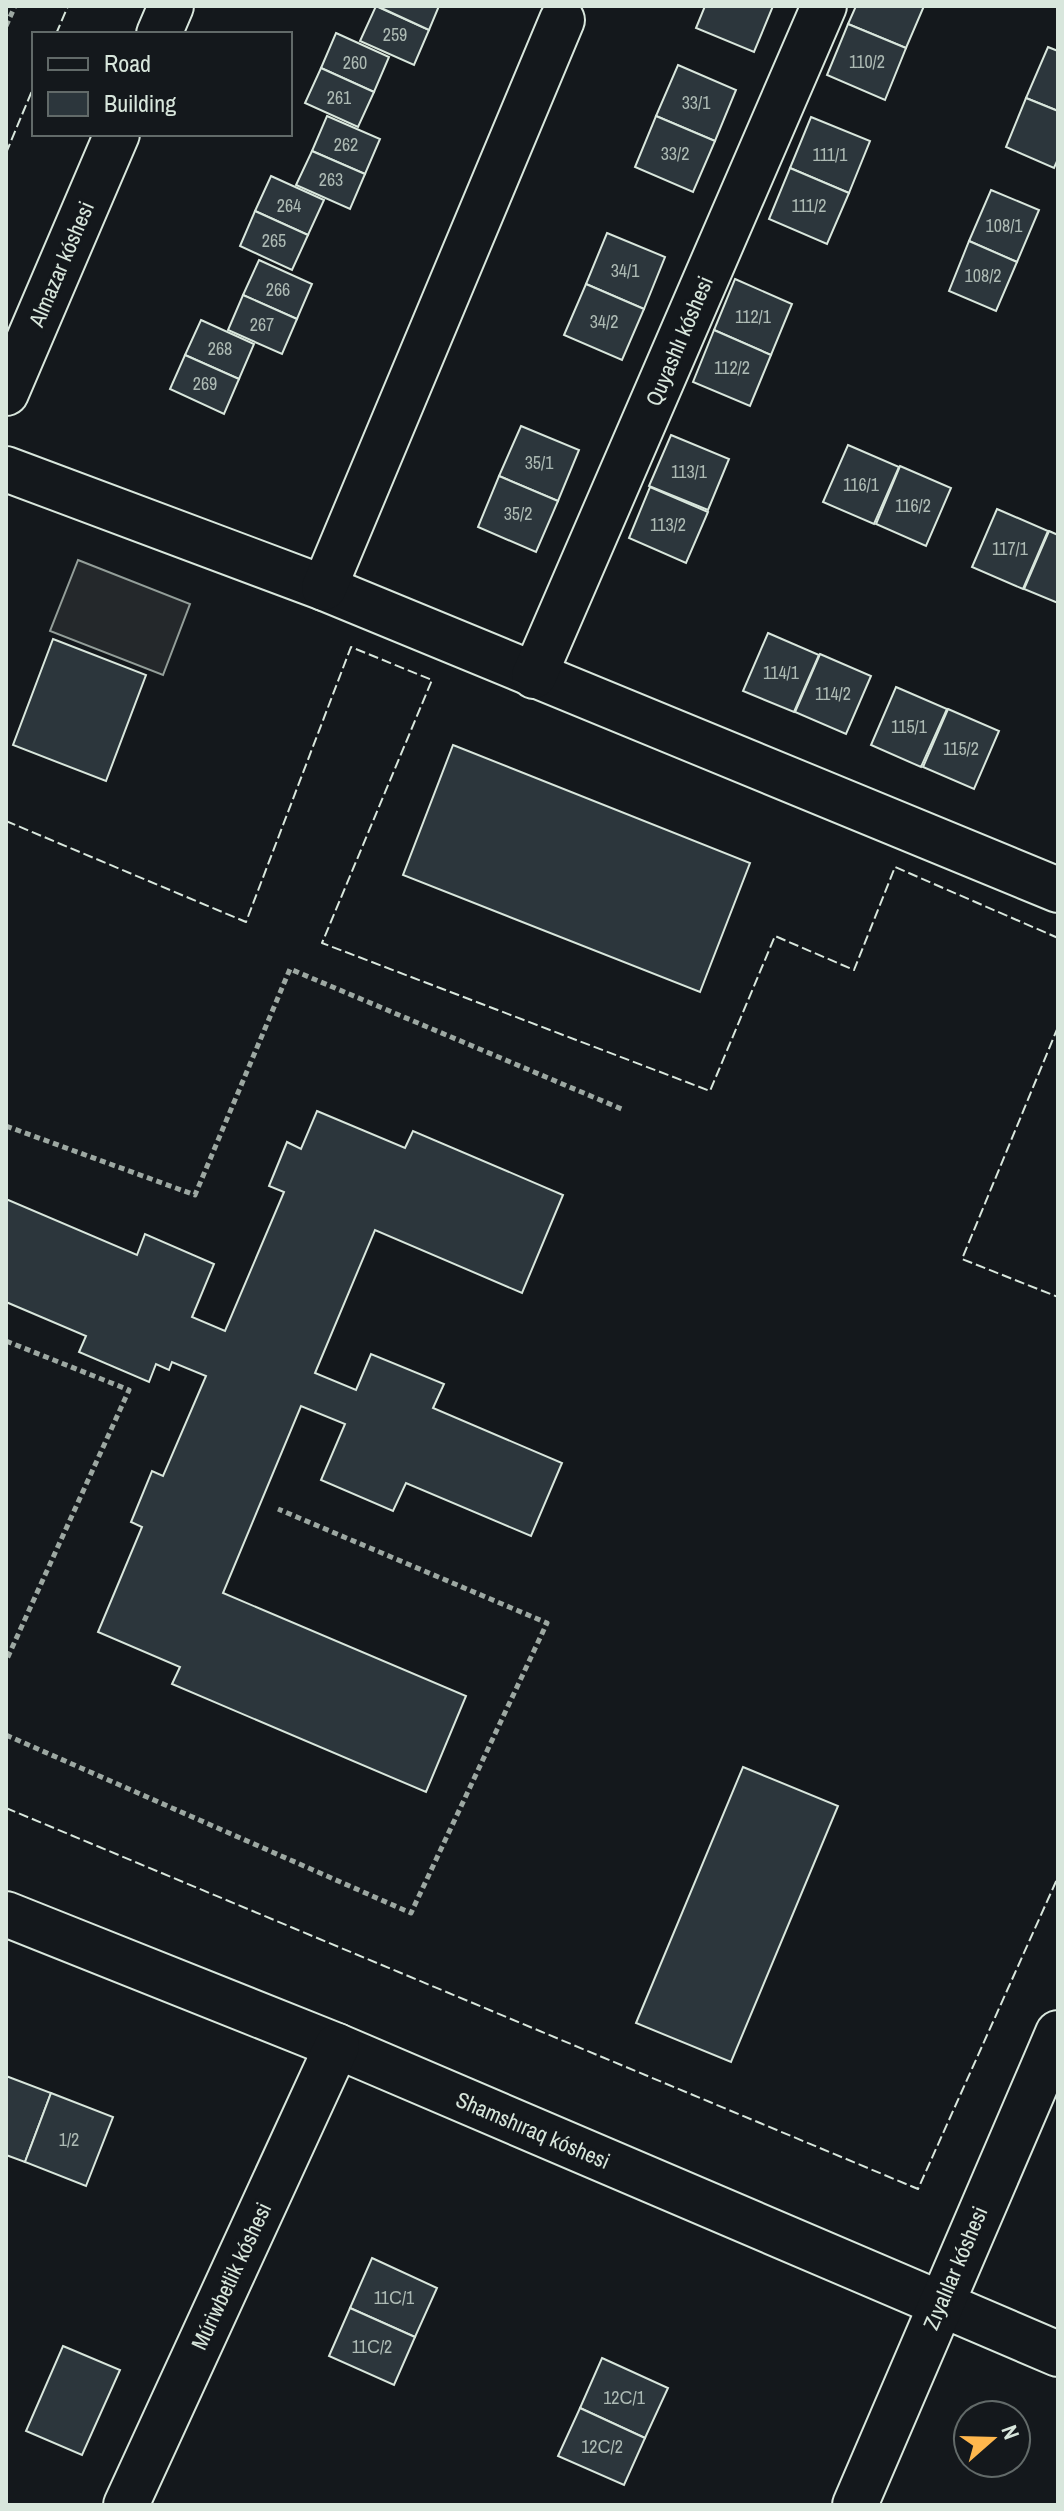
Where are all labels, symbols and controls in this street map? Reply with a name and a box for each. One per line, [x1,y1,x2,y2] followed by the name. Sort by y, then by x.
[383,22,407,47] house number: 259
[32,32,292,136] legend
[104,47,151,79] text: Road
[849,49,885,74] house number: 110/2
[343,50,367,75] house number: 260
[327,85,352,110] house number: 261
[104,87,176,119] text: Building
[682,90,711,115] house number: 33/1
[334,132,358,157] house number: 262
[661,141,689,166] house number: 33/2
[813,142,848,167] house number: 111/1
[319,167,343,192] house number: 263
[277,193,301,218] house number: 264
[792,193,826,218] house number: 111/2
[21,197,101,332] street label: Almazar kóshesi
[986,213,1023,238] house number: 108/1
[262,228,286,253] house number: 265
[611,258,640,283] house number: 34/1
[965,263,1001,288] house number: 108/2
[638,271,720,411] street label: Quyashlı kóshesi
[266,277,290,302] house number: 266
[735,304,772,329] house number: 112/1
[590,309,618,334] house number: 34/2
[250,312,274,337] house number: 267
[208,336,232,361] house number: 268
[714,355,750,380] house number: 112/2
[193,371,217,396] house number: 269
[525,450,554,475] house number: 35/1
[671,459,708,484] house number: 113/1
[843,472,880,497] house number: 116/1
[895,493,931,518] house number: 116/2
[504,501,532,526] house number: 35/2
[650,512,686,537] house number: 113/2
[992,536,1029,561] house number: 117/1
[763,660,800,685] house number: 114/1
[815,681,851,706] house number: 114/2
[891,714,928,739] house number: 115/1
[943,736,979,761] house number: 115/2
[451,2084,615,2176] street label: Shamshıraq kóshesi
[59,2127,79,2152] house number: 1/2
[184,2197,278,2355] street label: Múriwbetlik kóshesi
[916,2202,994,2334] street label: Zıyalılar kóshesi
[374,2285,415,2310] house number: 11С/1
[352,2334,392,2359] house number: 11С/2
[603,2385,646,2410] house number: 12С/1
[952,2399,1032,2479] north arrow
[994,2421,1027,2443] text: N
[581,2434,623,2459] house number: 12С/2

